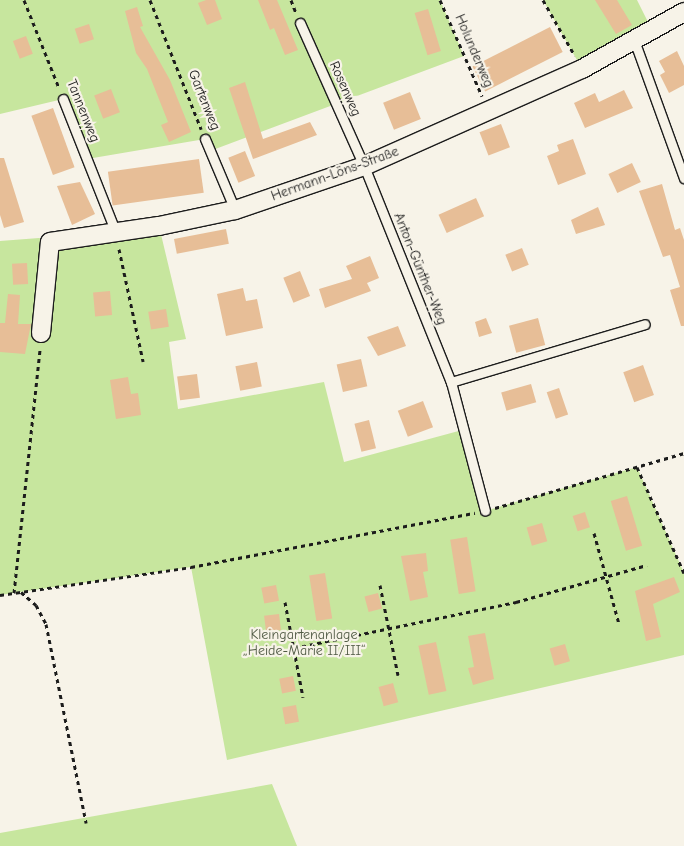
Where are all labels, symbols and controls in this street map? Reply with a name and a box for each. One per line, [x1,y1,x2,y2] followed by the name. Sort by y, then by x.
[451,12,497,90] street label: Holunderweg
[325,59,365,119] street label: Rosenweg
[184,67,224,133] street label: Gartenweg
[63,77,103,145] street label: Tannenweg
[269,143,401,205] street label: Hermann-Löns-Straße
[390,210,450,328] street label: Anton-Günther-Weg
[243,627,365,660] park label: Kleingartenanlage „Heide-Marie II/III“

